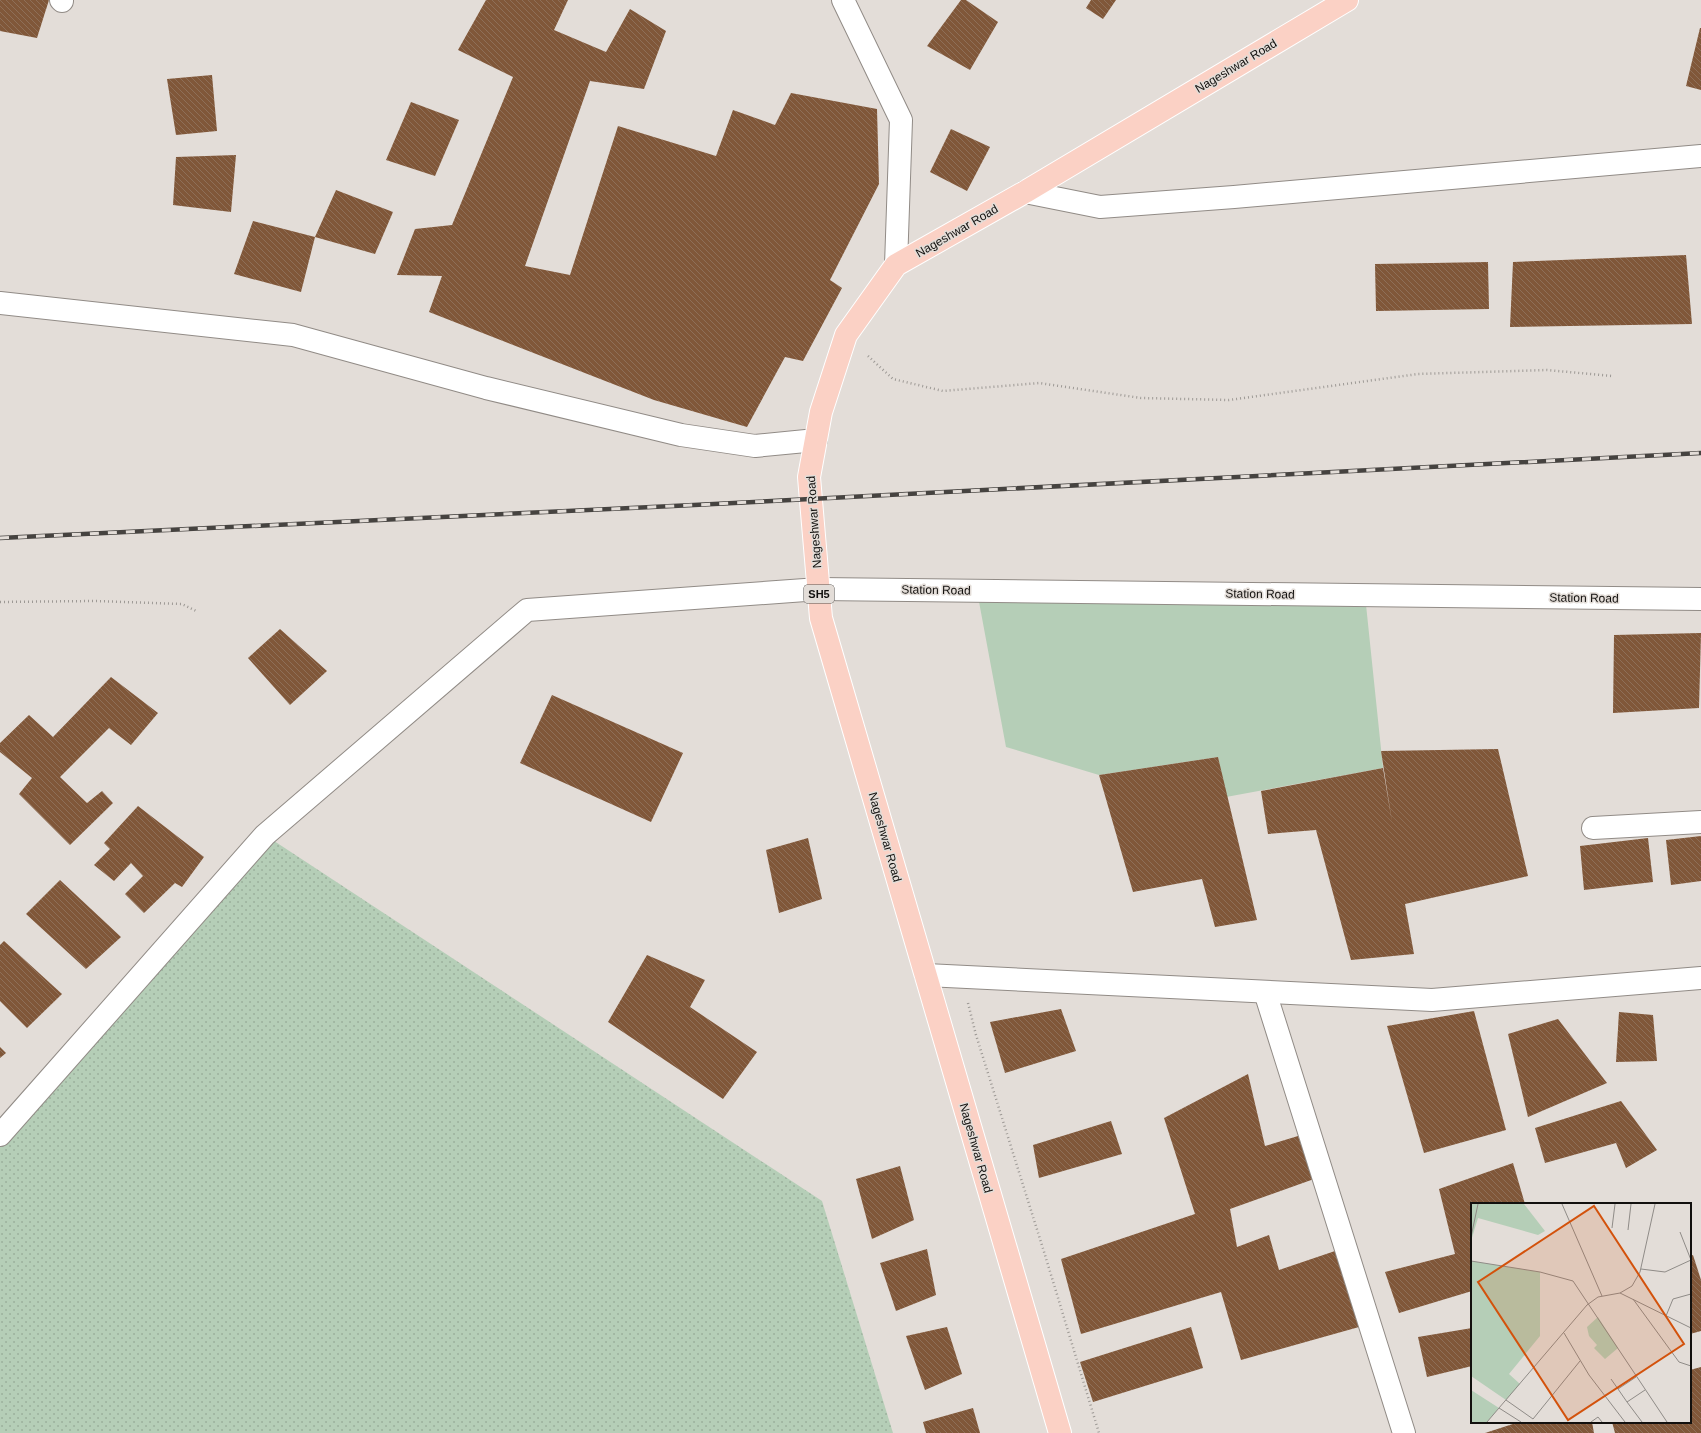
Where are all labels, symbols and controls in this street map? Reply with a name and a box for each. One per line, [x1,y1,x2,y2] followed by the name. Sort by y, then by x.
[1193,36,1279,96] street label: Nageshwar Road
[913,202,1001,260] street label: Nageshwar Road
[804,475,824,569] street label: Nageshwar Road
[901,582,971,598] street label: Station Road
[804,585,834,603] road number: SH5
[1225,586,1295,602] street label: Station Road
[1549,590,1619,606] street label: Station Road
[865,791,905,883] street label: Nageshwar Road
[956,1102,996,1194] street label: Nageshwar Road
[1471,1203,1691,1423] inset map

